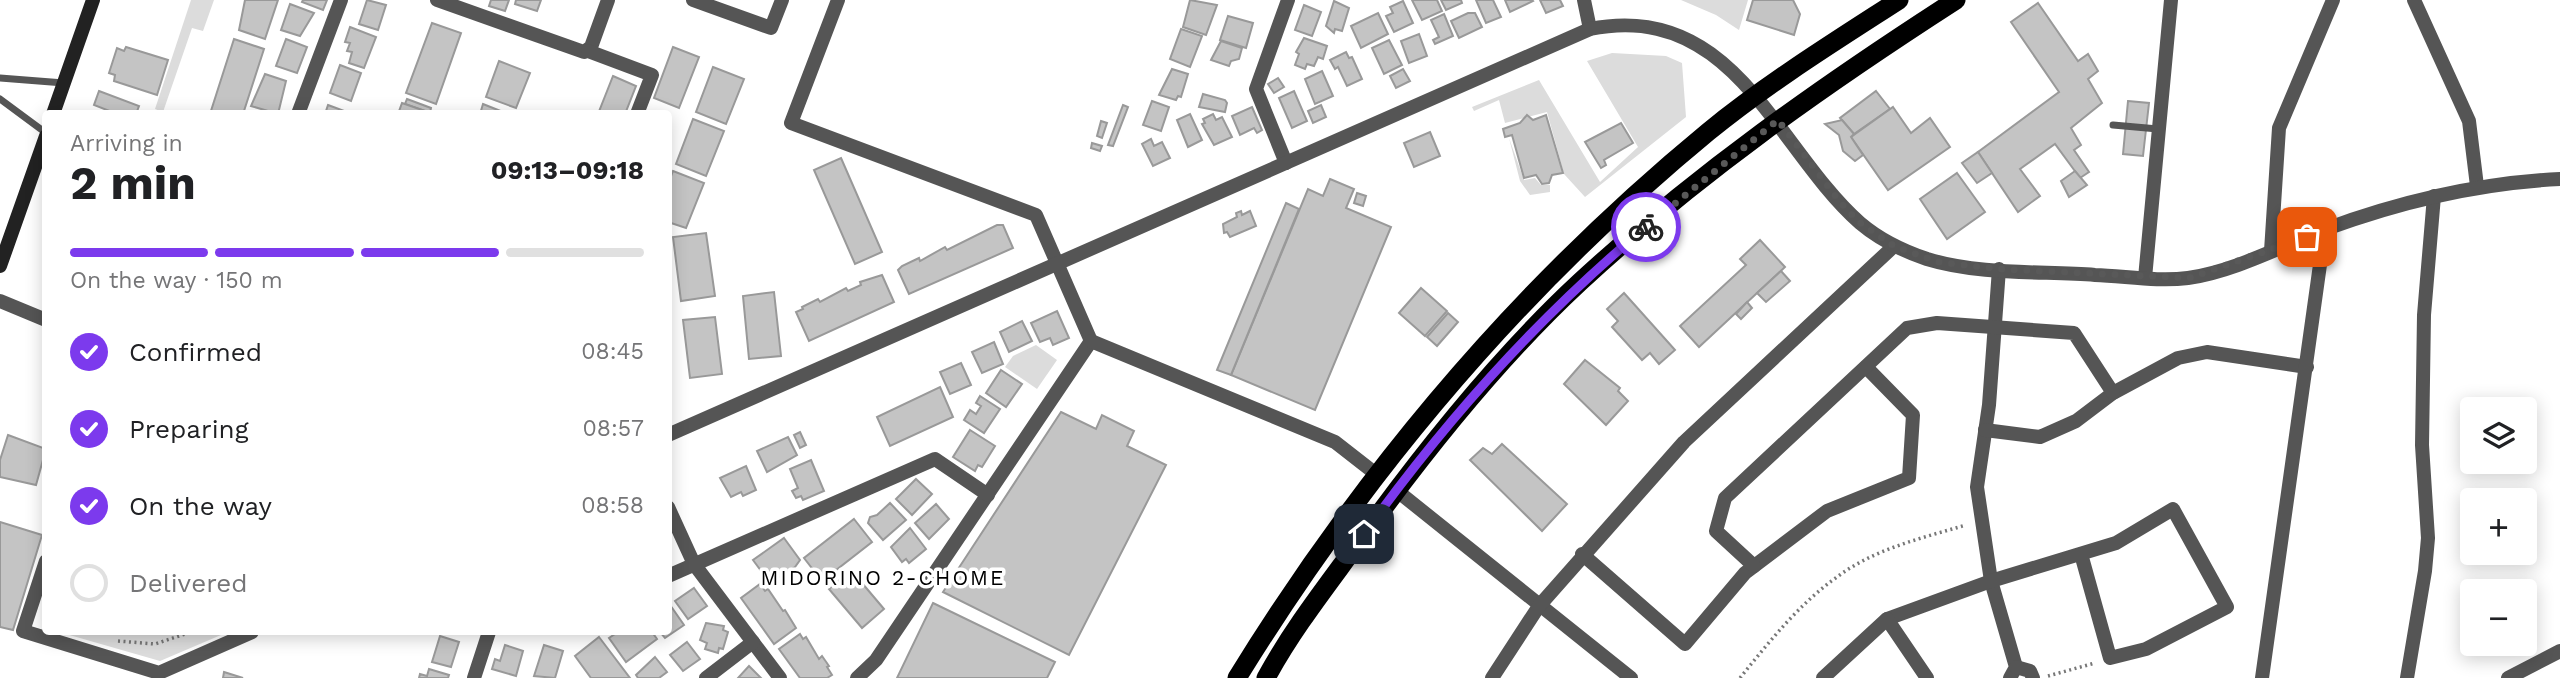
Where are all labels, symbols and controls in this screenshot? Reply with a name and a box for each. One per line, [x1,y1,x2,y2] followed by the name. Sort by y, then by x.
[70,130,183,157] text: Arriving in
[491,155,644,185] text: 09:13–09:18
[70,156,196,210] text: 2 min
[1611,192,1681,262] courier
[2277,207,2337,267] pin
[1627,208,1665,246] icon: bike
[2288,218,2326,256] icon: bag
[70,267,283,294] text: On the way · 150 m
[70,333,108,371] icon: check
[129,337,262,367] text: Confirmed
[581,338,644,365] text: 08:45
[2460,397,2537,656] map controls
[2460,397,2537,474] button: layers
[70,410,108,448] icon: check
[129,414,249,444] text: Preparing
[582,415,644,442] text: 08:57
[70,487,108,525] icon: check
[2460,488,2537,565] button: +
[129,491,272,521] text: On the way
[581,492,644,519] text: 08:58
[1334,504,1394,564] pin
[1345,515,1383,553] icon: home
[761,565,1005,590] district label: MIDORINO 2-CHOME
[129,568,248,598] text: Delivered
[2460,579,2537,656] button: −

